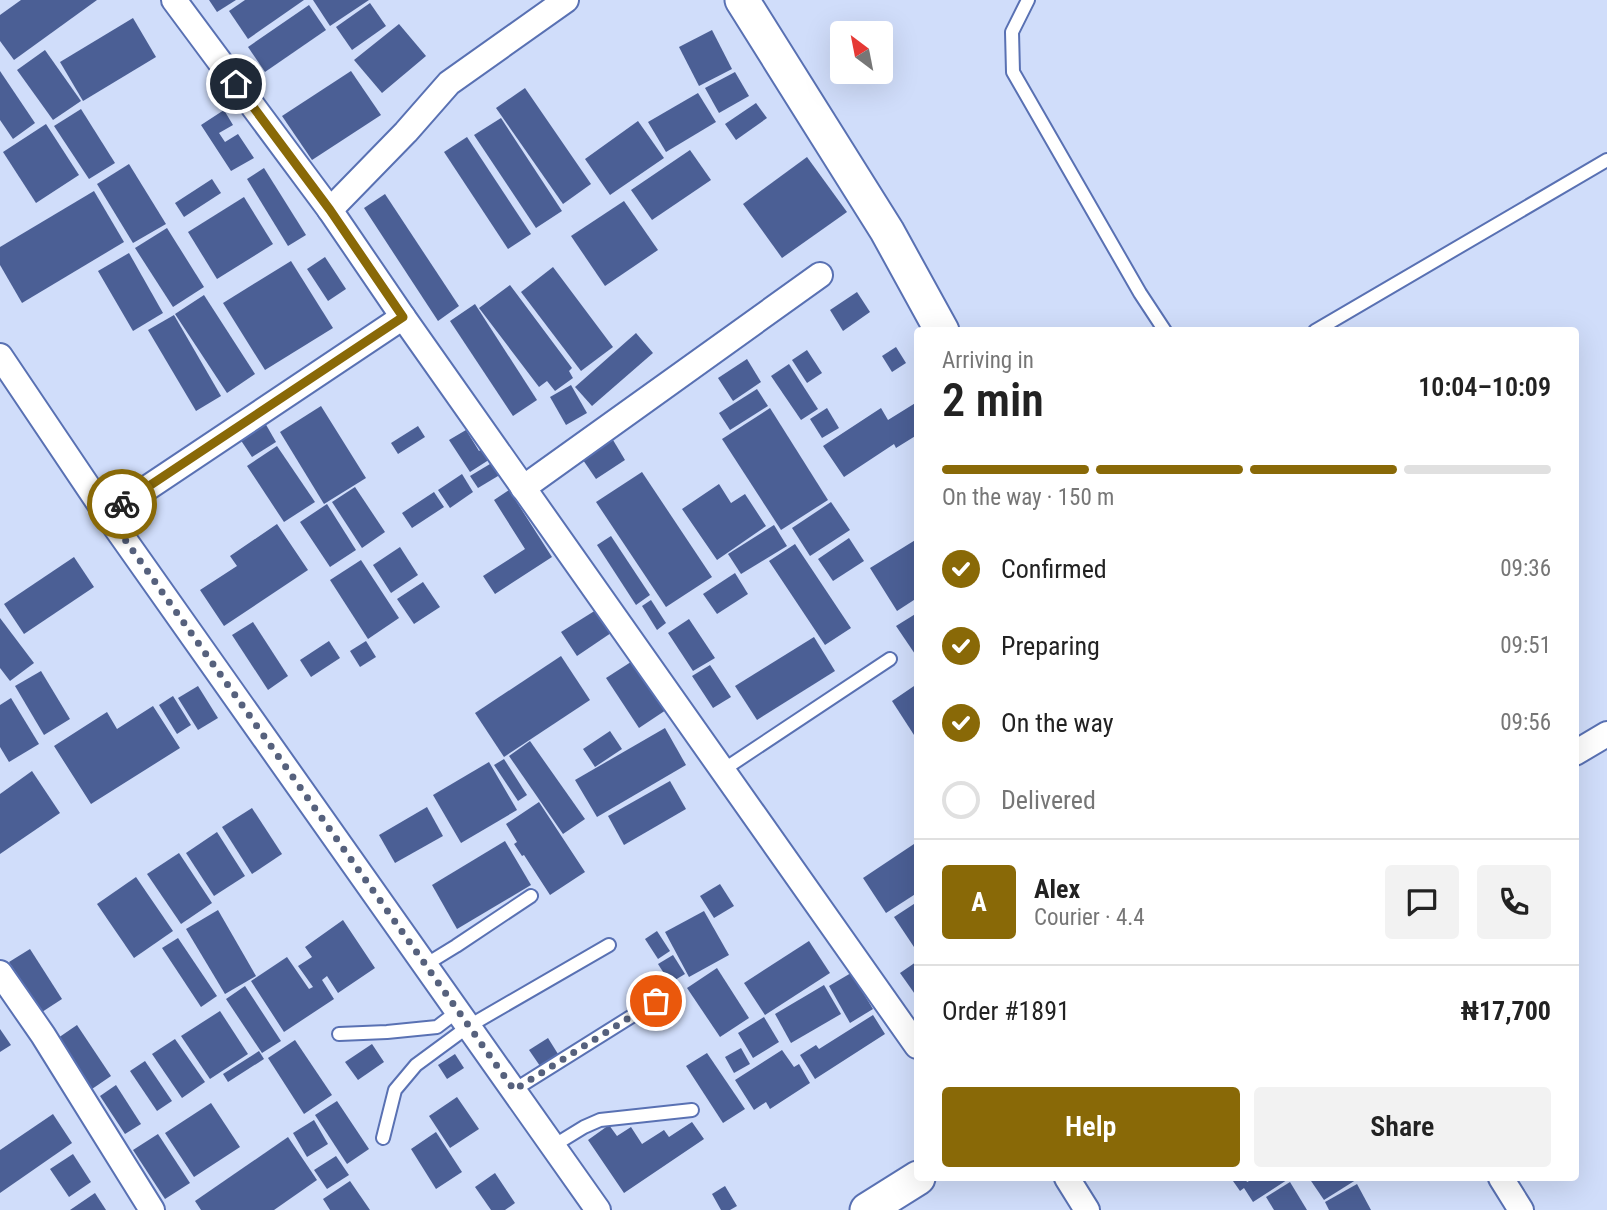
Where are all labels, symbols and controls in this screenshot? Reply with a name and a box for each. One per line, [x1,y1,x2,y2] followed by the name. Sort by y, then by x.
[830,21,892,84] north arrow
[830,21,893,84] map controls
[206,54,266,114] pin
[217,65,255,103] icon: home
[942,347,1034,374] text: Arriving in
[1418,372,1551,402] text: 10:04–10:09
[942,373,1044,427] text: 2 min
[87,469,157,539] courier
[942,484,1114,511] text: On the way · 150 m
[103,485,141,523] icon: bike
[942,550,980,588] icon: check
[1001,554,1107,584] text: Confirmed
[1500,555,1551,582] text: 09:36
[942,627,980,665] icon: check
[1001,631,1100,661] text: Preparing
[1500,632,1551,659] text: 09:51
[942,704,980,742] icon: check
[1001,708,1114,738] text: On the way
[1500,709,1551,736] text: 09:56
[1001,785,1096,815] text: Delivered
[1385,865,1459,939] button: chat
[1477,865,1551,939] button: phone
[1034,874,1080,904] text: Alex
[971,887,987,917] text: A
[1034,904,1145,931] text: Courier · 4.4
[626,971,686,1031] pin
[637,982,675,1020] icon: bag
[942,996,1070,1026] text: Order #1891
[1460,996,1551,1026] text: ₦17,700
[942,1087,1240,1167] button: Help
[1254,1087,1551,1167] button: Share

